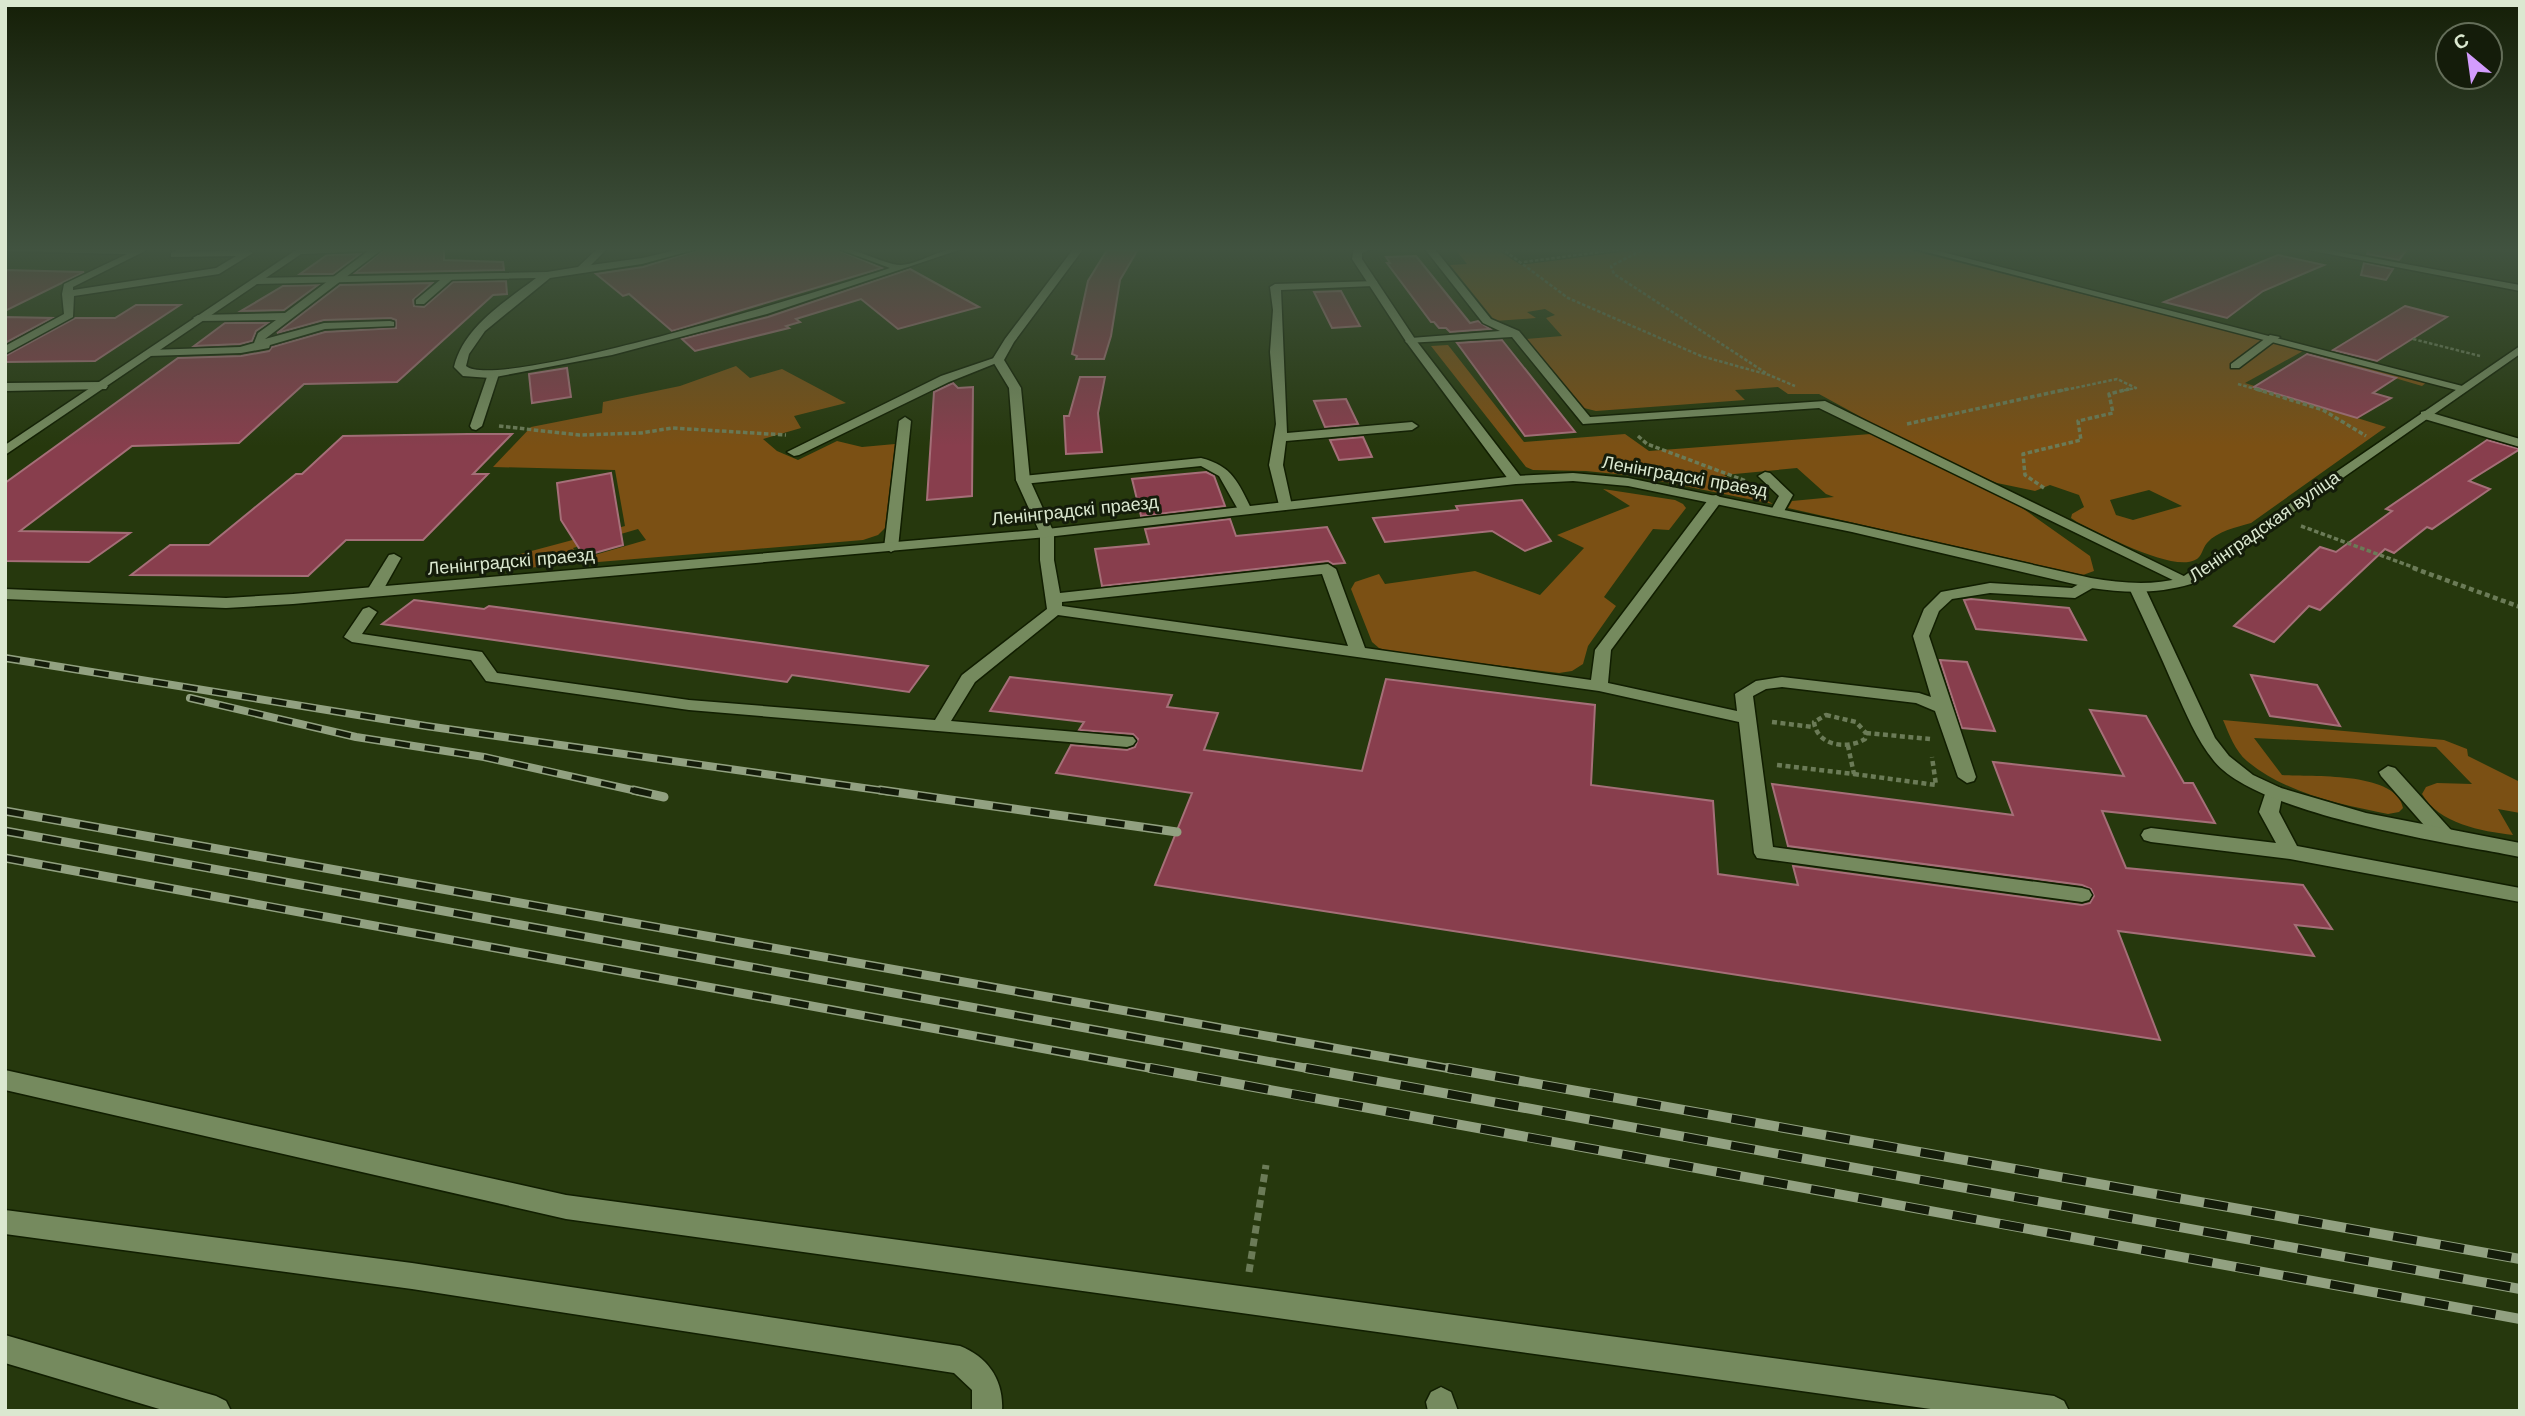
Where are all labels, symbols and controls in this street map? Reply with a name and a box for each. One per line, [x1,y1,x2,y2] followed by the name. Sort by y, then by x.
[2434,21,2504,91] north arrow
[2449,28,2473,55] text: С
[1601,451,1770,501] street label: Ленінградскі праезд
[2185,466,2344,586] street label: Ленінградская вуліца
[991,491,1160,529] street label: Ленінградскі праезд
[427,543,596,579] street label: Ленінградскі праезд

